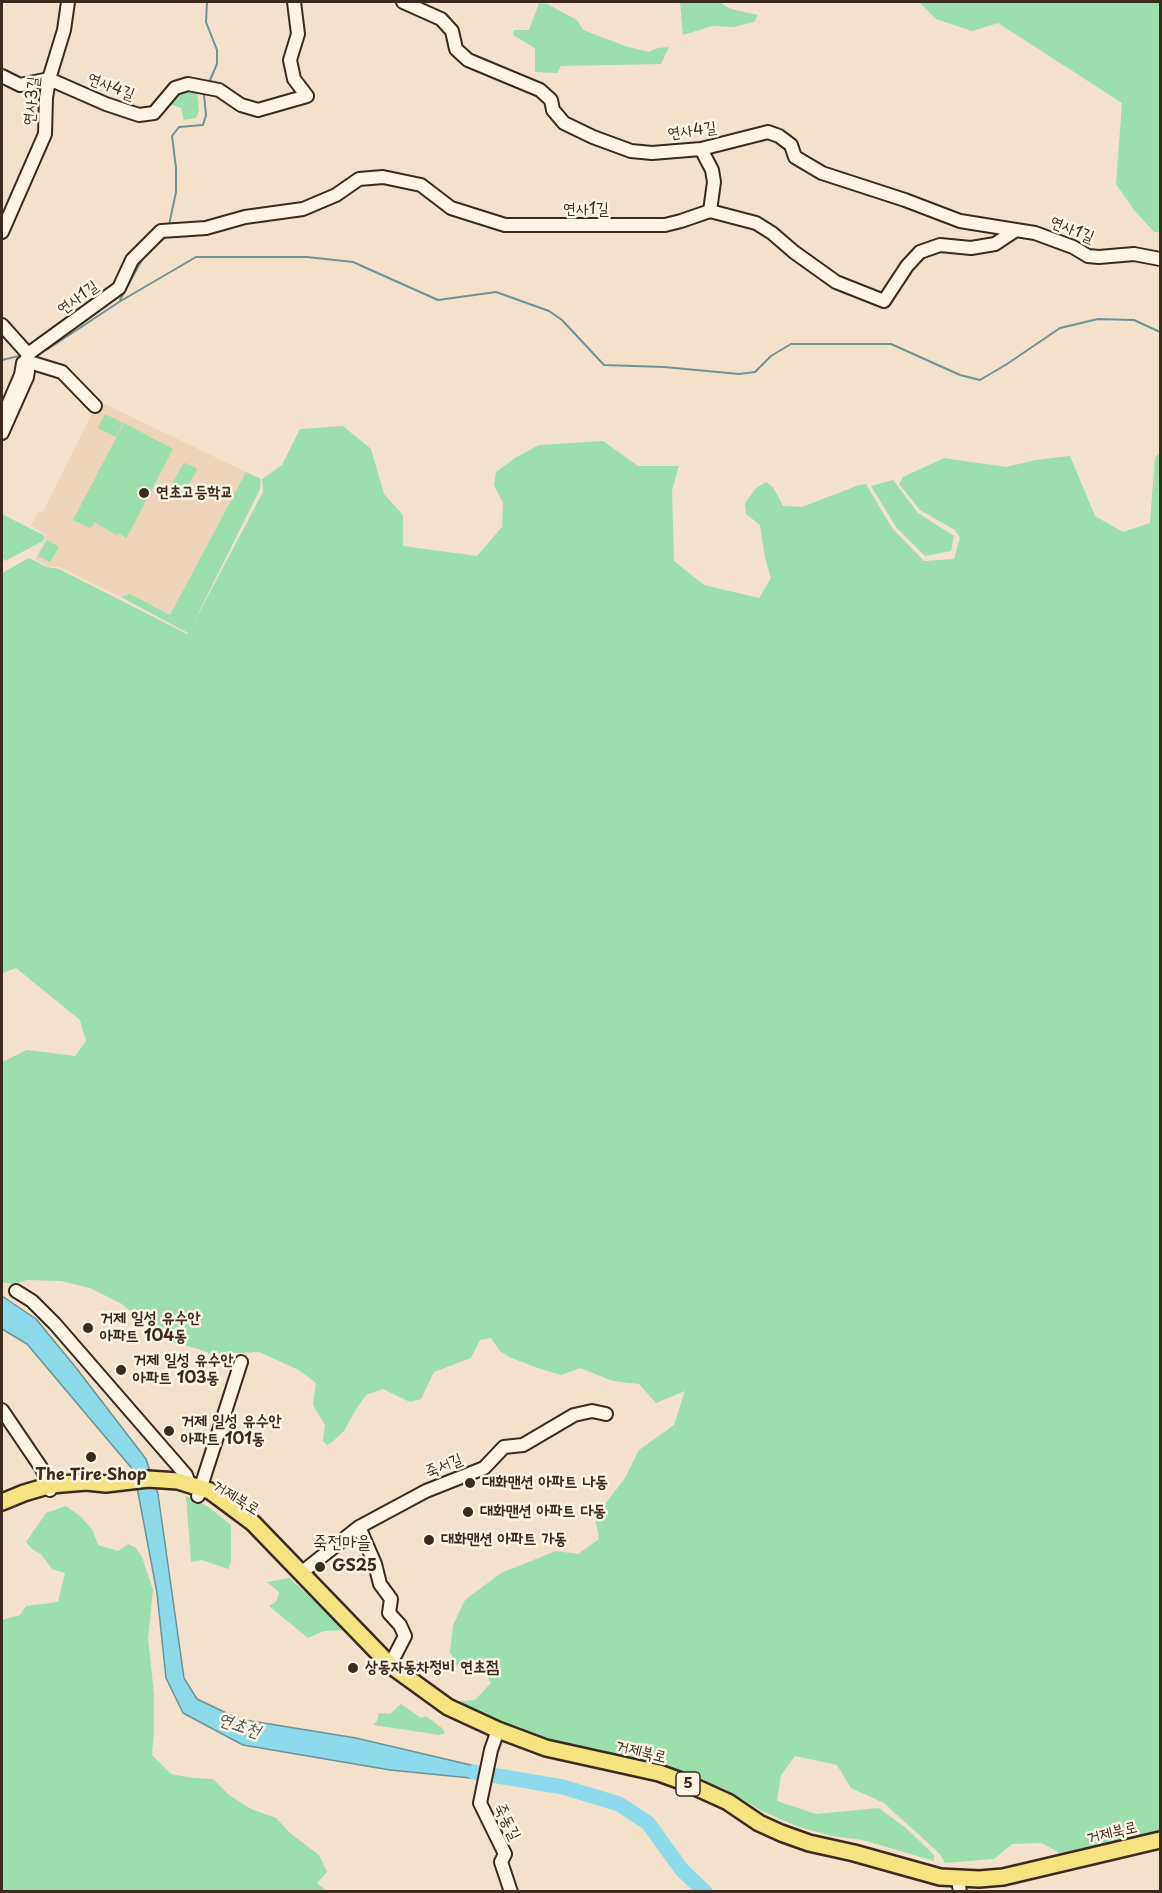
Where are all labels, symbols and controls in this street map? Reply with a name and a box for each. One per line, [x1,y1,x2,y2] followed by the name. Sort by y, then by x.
[85,69,137,105] street label: 연사4길
[20,76,44,126] street label: 연사3길
[666,118,718,144] street label: 연사4길
[563,200,609,220] street label: 연사1길
[1047,213,1097,247] street label: 연사1길
[54,277,102,319] street label: 연사1길
[156,483,233,503] place label: 연초고등학교
[137,486,151,500] marker: 연초고등학교
[100,1309,200,1347] place label: 거제 일성 유수안 아파트 104동
[81,1321,95,1335] marker: 거제 일성 유수안 아파트 104동
[133,1351,233,1389] place label: 거제 일성 유수안 아파트 103동
[114,1363,128,1377] marker: 거제 일성 유수안 아파트 103동
[181,1412,281,1450] place label: 거제 일성 유수안 아파트 101동
[162,1424,176,1438] marker: 거제 일성 유수안 아파트 101동
[84,1450,98,1464] marker: The Tire Shop
[422,1450,466,1482] street label: 죽서길
[35,1466,147,1486] place label: The Tire Shop
[482,1473,608,1493] place label: 대화맨션 아파트 나동
[209,1476,263,1520] street label: 거제북로
[463,1476,477,1490] marker: 대화맨션 아파트 나동
[480,1502,606,1522] place label: 대화맨션 아파트 다동
[461,1505,475,1519] marker: 대화맨션 아파트 다동
[441,1530,567,1550] place label: 대화맨션 아파트 가동
[313,1532,371,1554] district label: 죽전마을
[422,1533,436,1547] marker: 대화맨션 아파트 가동
[332,1557,377,1577] place label: GS25
[313,1560,327,1574] marker: GS25
[365,1658,499,1678] place label: 상동자동차정비 연초점
[346,1661,360,1675] marker: 상동자동차정비 연초점
[215,1709,263,1743] water label: 연초천
[614,1736,668,1768] street label: 거제북로
[676,1772,700,1796] road number: 5
[490,1800,524,1844] street label: 죽동길
[1085,1818,1139,1848] street label: 거제북로

